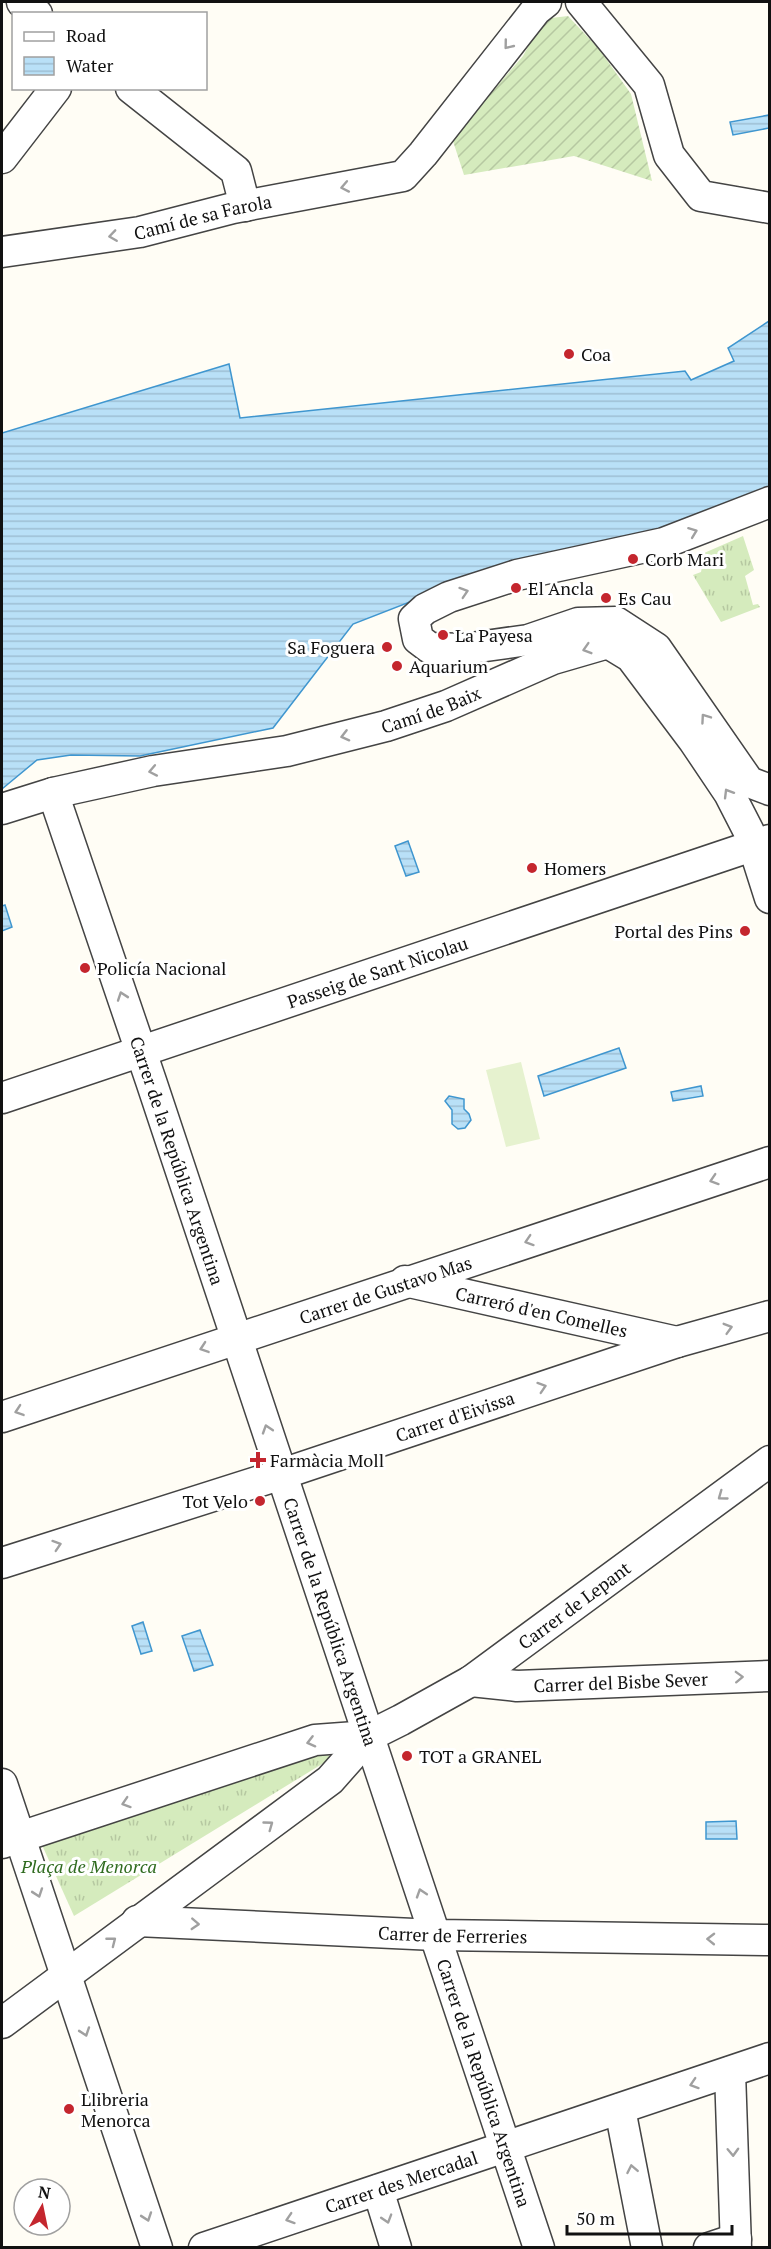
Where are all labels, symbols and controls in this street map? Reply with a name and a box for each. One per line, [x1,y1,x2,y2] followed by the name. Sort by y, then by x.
[12,12,207,90] legend
[66,23,106,47] text: Road
[504,39,515,50] one-way arrow
[66,53,113,77] text: Water
[340,180,350,193] one-way arrow
[132,189,274,245] street label: Camí de sa Farola
[109,229,118,241] one-way arrow
[581,342,611,366] place label: Coa
[562,347,576,361] marker: Coa
[687,526,698,539] one-way arrow
[645,547,724,571] place label: Corb Mari
[626,552,640,566] marker: Corb Mari
[528,576,594,600] place label: El Ancla
[509,581,523,595] marker: El Ancla
[618,586,672,610] place label: Es Cau
[459,587,469,599] one-way arrow
[599,591,613,605] marker: Es Cau
[455,623,533,647] place label: La Payesa
[436,628,450,642] marker: La Payesa
[287,635,375,659] place label: Sa Foguera
[380,640,394,654] marker: Sa Foguera
[582,642,593,654] one-way arrow
[409,654,489,678] place label: Aquarium
[390,659,404,673] marker: Aquarium
[378,680,485,739] street label: Camí de Baix
[701,713,712,724] one-way arrow
[340,729,350,742] one-way arrow
[148,764,158,777] one-way arrow
[723,789,735,799] one-way arrow
[544,856,606,880] place label: Homers
[525,861,539,875] marker: Homers
[615,919,733,943] place label: Portal des Pins
[738,924,752,938] marker: Portal des Pins
[284,930,471,1013] street label: Passeig de Sant Nicolau
[97,956,226,980] place label: Policía Nacional
[78,961,92,975] marker: Policía Nacional
[117,991,130,1002] one-way arrow
[125,1033,230,1288] street label: Carrer de la República Argentina
[709,1173,720,1185] one-way arrow
[524,1233,535,1246] one-way arrow
[296,1250,475,1329] street label: Carrer de Gustavo Mas
[453,1281,630,1343] street label: Carreró d'en Comelles
[723,1322,733,1335] one-way arrow
[199,1341,210,1354] one-way arrow
[536,1382,547,1394] one-way arrow
[392,1385,517,1447] street label: Carrer d'Eivissa
[14,1403,25,1416] one-way arrow
[261,1424,274,1435] one-way arrow
[270,1448,384,1472] place label: Farmàcia Moll
[251,1453,265,1467] marker: Farmàcia Moll
[718,1488,729,1499] one-way arrow
[183,1489,248,1513] place label: Tot Velo
[253,1494,267,1508] marker: Tot Velo
[278,1494,383,1749] street label: Carrer de la República Argentina
[51,1540,62,1553] one-way arrow
[513,1556,635,1654] street label: Carrer de Lepant
[533,1666,708,1697] street label: Carrer del Bisbe Sever
[735,1671,744,1684] one-way arrow
[306,1735,316,1748] one-way arrow
[419,1744,541,1768] place label: TOT a GRANEL
[400,1749,414,1763] marker: TOT a GRANEL
[121,1796,132,1808] one-way arrow
[262,1821,273,1832] one-way arrow
[20,1854,157,1878] park label: Plaça de Menorca
[30,1887,43,1898] one-way arrow
[416,1888,428,1899] one-way arrow
[191,1917,200,1930] one-way arrow
[378,1920,527,1948] street label: Carrer de Ferreries
[707,1933,716,1945] one-way arrow
[105,1937,116,1948] one-way arrow
[432,1955,537,2210] street label: Carrer de la República Argentina
[77,2026,90,2037] one-way arrow
[689,2077,700,2090] one-way arrow
[81,2087,151,2132] place label: Llibreria Menorca
[62,2102,76,2116] marker: Llibreria Menorca
[322,2145,481,2219] street label: Carrer des Mercadal
[727,2147,739,2156] one-way arrow
[626,2164,639,2174] one-way arrow
[12,2177,72,2237] north arrow
[37,2180,52,2204] text: N
[567,2198,732,2236] scale bar
[576,2206,616,2230] text: 50 m
[140,2211,152,2222] one-way arrow
[285,2212,296,2224] one-way arrow
[380,2213,392,2224] one-way arrow

